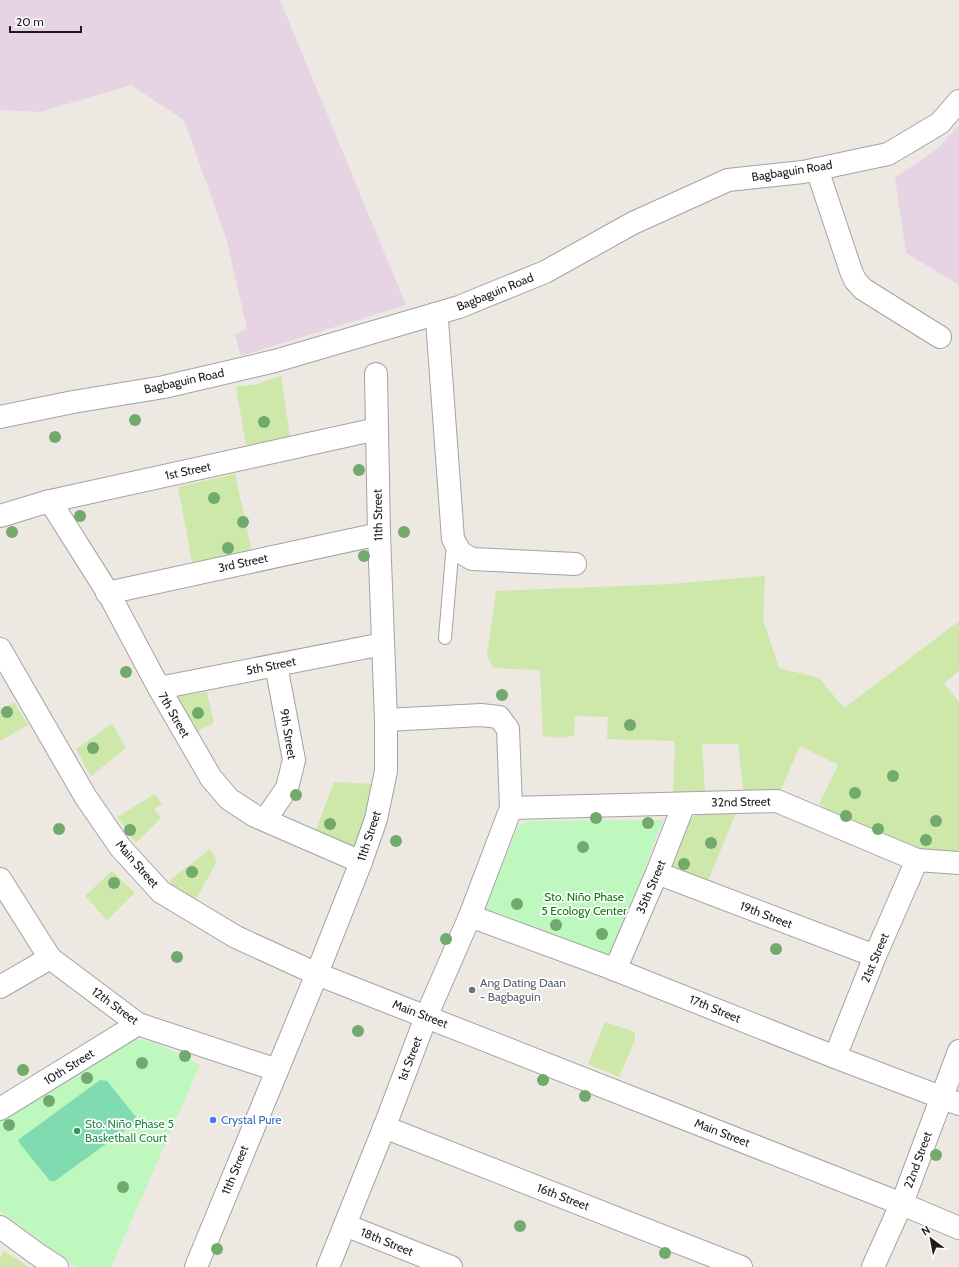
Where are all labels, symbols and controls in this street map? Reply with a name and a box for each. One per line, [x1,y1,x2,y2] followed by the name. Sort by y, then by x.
[10,8,81,34] scale bar
[16,14,44,29] text: 20 m
[750,157,833,184] street label: Bagbaguin Road
[454,269,535,314] street label: Bagbaguin Road
[142,365,225,396] street label: Bagbaguin Road
[164,458,212,483] street label: 1st Street
[370,489,385,541] street label: 11th Street
[217,550,269,575] street label: 3rd Street
[245,653,297,678] street label: 5th Street
[155,689,193,740] street label: 7th Street
[277,708,300,760] street label: 9th Street
[711,793,771,810] street label: 32nd Street
[353,809,384,863] street label: 11th Street
[113,837,162,891] street label: Main Street
[632,858,669,916] street label: 35th Street
[541,889,627,918] park label: Sto. Niño Phase 5 Ecology Center
[738,898,794,931] street label: 19th Street
[857,931,892,985] street label: 21st Street
[480,975,566,1004] place label: Ang Dating Daan - Bagbaguin
[89,984,142,1028] street label: 12th Street
[467,985,477,995] marker: Ang Dating Daan - Bagbaguin
[687,991,743,1026] street label: 17th Street
[390,996,450,1031] street label: Main Street
[394,1034,425,1083] street label: 1st Street
[41,1045,97,1088] street label: 10th Street
[221,1112,281,1127] place label: Crystal Pure
[208,1115,218,1125] marker: Crystal Pure
[692,1115,752,1150] street label: Main Street
[85,1116,174,1145] place label: Sto. Niño Phase 5 Basketball Court
[72,1126,82,1136] marker: Sto. Niño Phase 5 Basketball Court
[900,1129,935,1190] street label: 22nd Street
[218,1143,251,1197] street label: 11th Street
[535,1180,591,1213] street label: 16th Street
[911,1219,951,1259] north arrow
[919,1223,933,1239] text: N
[359,1224,416,1259] street label: 18th Street

